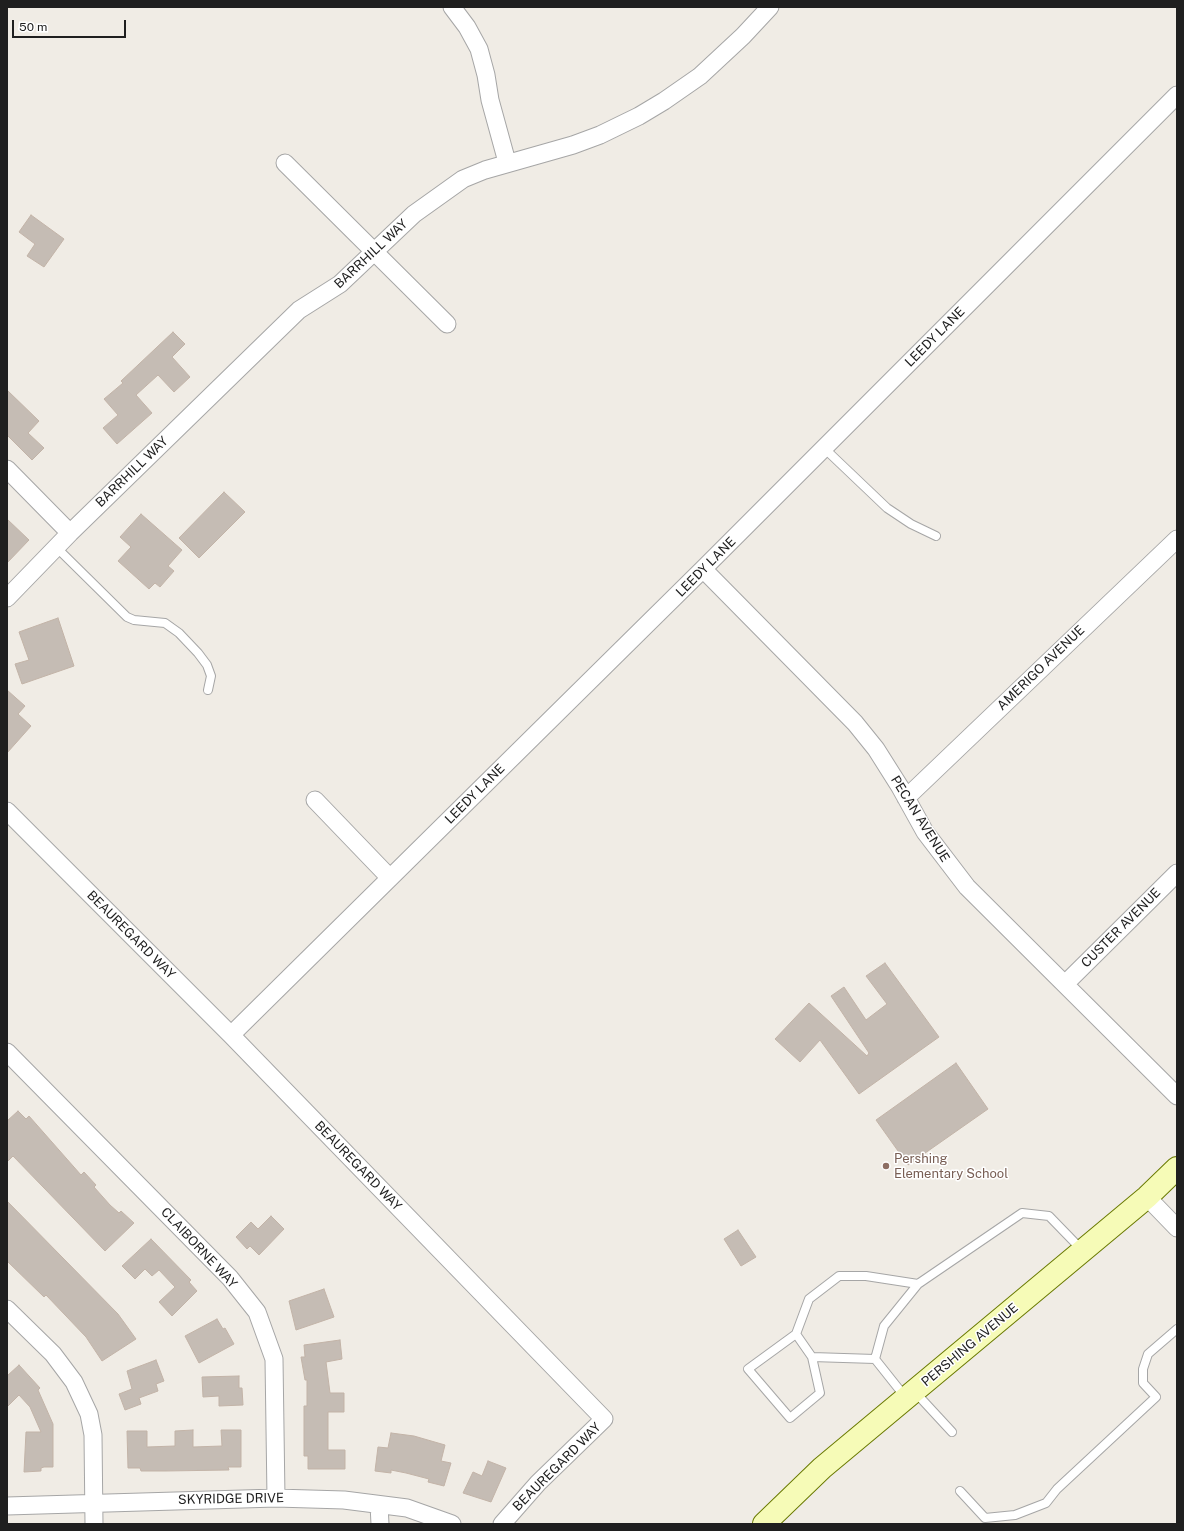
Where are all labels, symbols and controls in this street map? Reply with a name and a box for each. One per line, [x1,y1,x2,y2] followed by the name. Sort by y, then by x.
[14,12,128,38] scale bar
[19,20,47,34] text: 50 m
[331,216,411,292] street label: BARRHILL WAY
[902,304,968,370] street label: LEEDY LANE
[93,434,171,510] street label: BARRHILL WAY
[673,534,739,600] street label: LEEDY LANE
[994,622,1088,714] street label: AMERIGO AVENUE
[442,761,508,827] street label: LEEDY LANE
[887,773,953,865] street label: PECAN AVENUE
[1078,885,1164,971] street label: CUSTER AVENUE
[84,888,178,982] street label: BEAUREGARD WAY
[311,1118,405,1214] street label: BEAUREGARD WAY
[894,1151,1008,1182] place label: Pershing Elementary School
[881,1161,891,1171] marker: Pershing Elementary School
[158,1204,240,1292] street label: CLAIBORNE WAY
[919,1300,1021,1390] street label: PERSHING AVENUE
[510,1420,604,1514] street label: BEAUREGARD WAY
[178,1490,284,1508] street label: SKYRIDGE DRIVE

